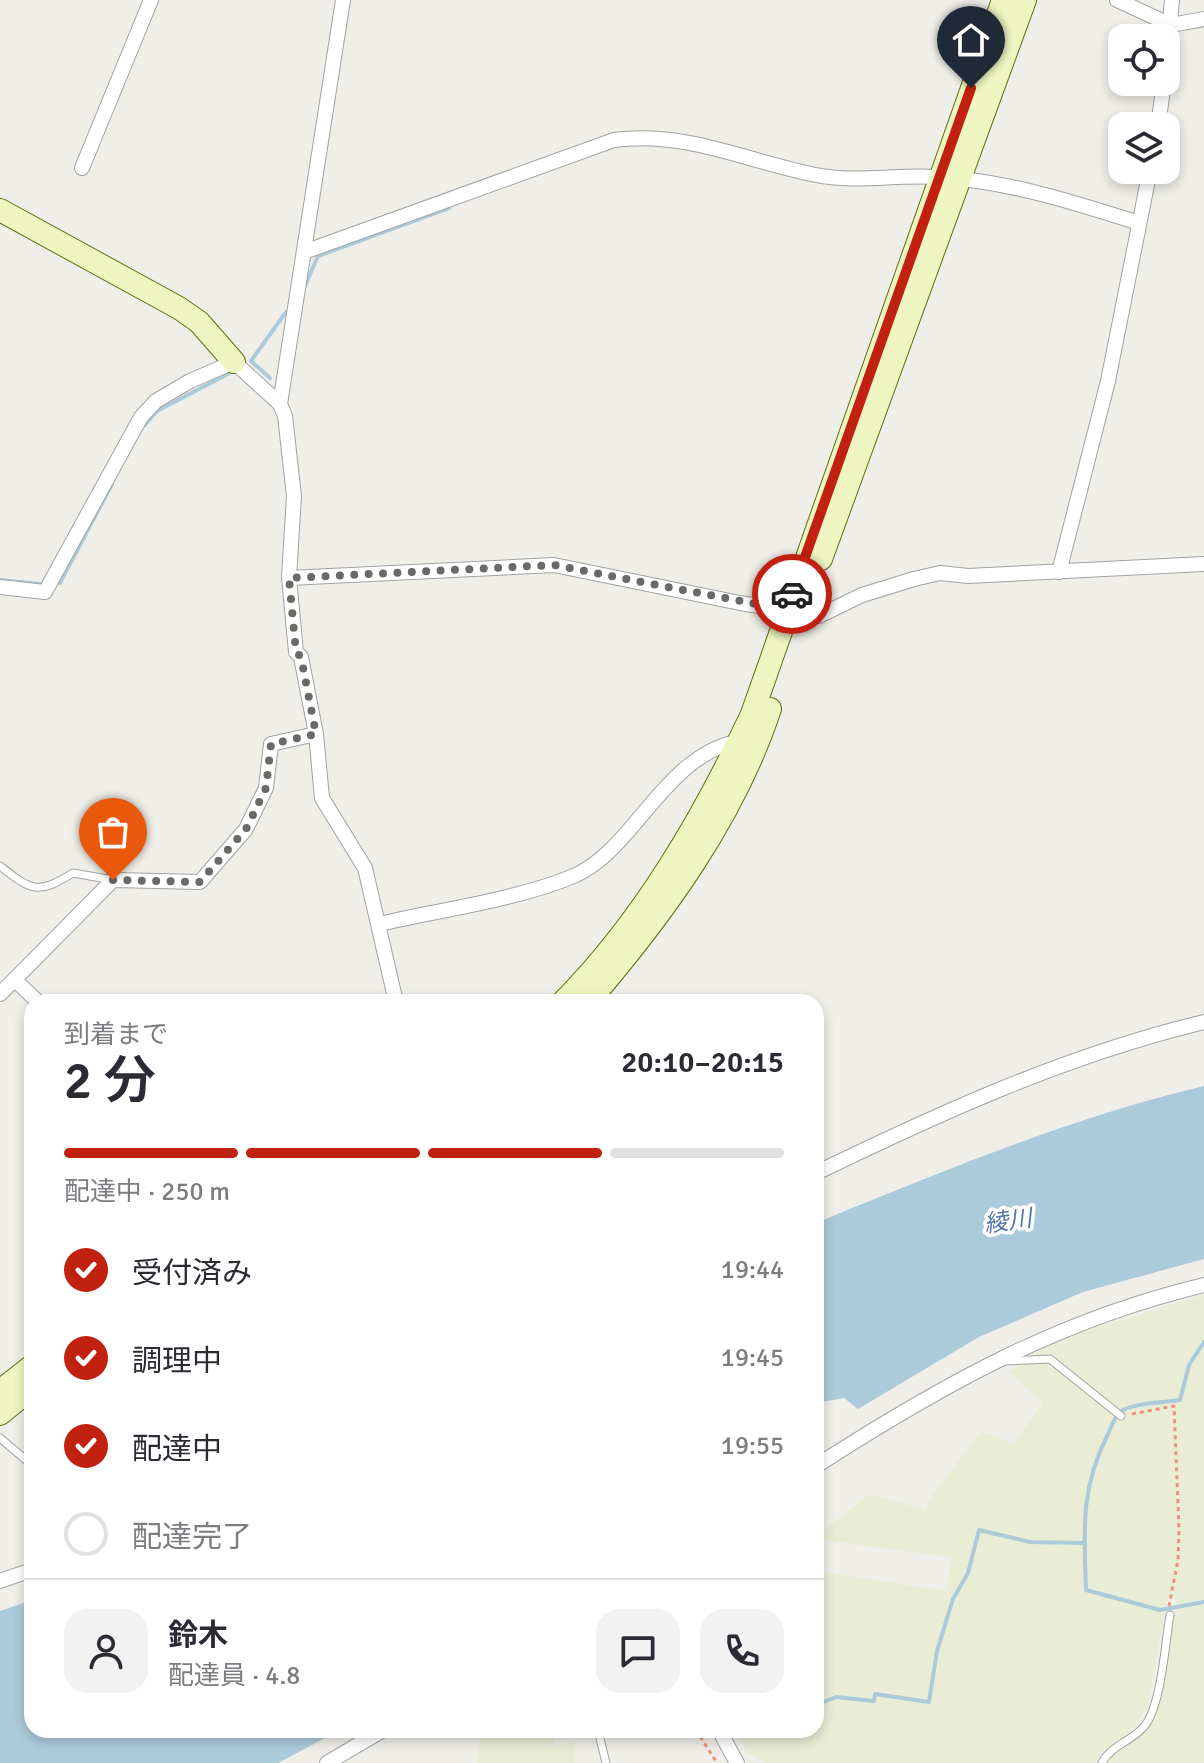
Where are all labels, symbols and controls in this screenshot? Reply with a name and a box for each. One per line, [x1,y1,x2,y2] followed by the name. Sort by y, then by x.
[937,6,1005,88] pin
[949,18,993,62] icon: home
[1108,24,1180,184] map controls
[1108,24,1180,96] button: locate
[1108,112,1180,184] button: layers
[752,554,832,634] courier
[770,572,814,616] icon: car
[79,798,147,880] pin
[91,810,135,854] icon: bag
[64,1019,168,1051] text: 到着まで
[621,1044,784,1081] text: 20:10–20:15
[64,1049,156,1113] text: 2 分
[64,1176,230,1208] text: 配達中 · 250 m
[982,1202,1037,1239] water label: 綾川
[64,1248,108,1292] icon: check
[721,1254,784,1286] text: 19:44
[132,1255,252,1292] text: 受付済み
[64,1336,108,1380] icon: check
[721,1342,784,1374] text: 19:45
[132,1343,222,1380] text: 調理中
[64,1424,108,1468] icon: check
[721,1430,784,1462] text: 19:55
[132,1431,222,1468] text: 配達中
[132,1519,252,1556] text: 配達完了
[64,1609,148,1693] button: person
[596,1609,680,1693] button: chat
[700,1609,784,1693] button: phone
[168,1617,228,1654] text: 鈴木
[168,1660,300,1692] text: 配達員 · 4.8

